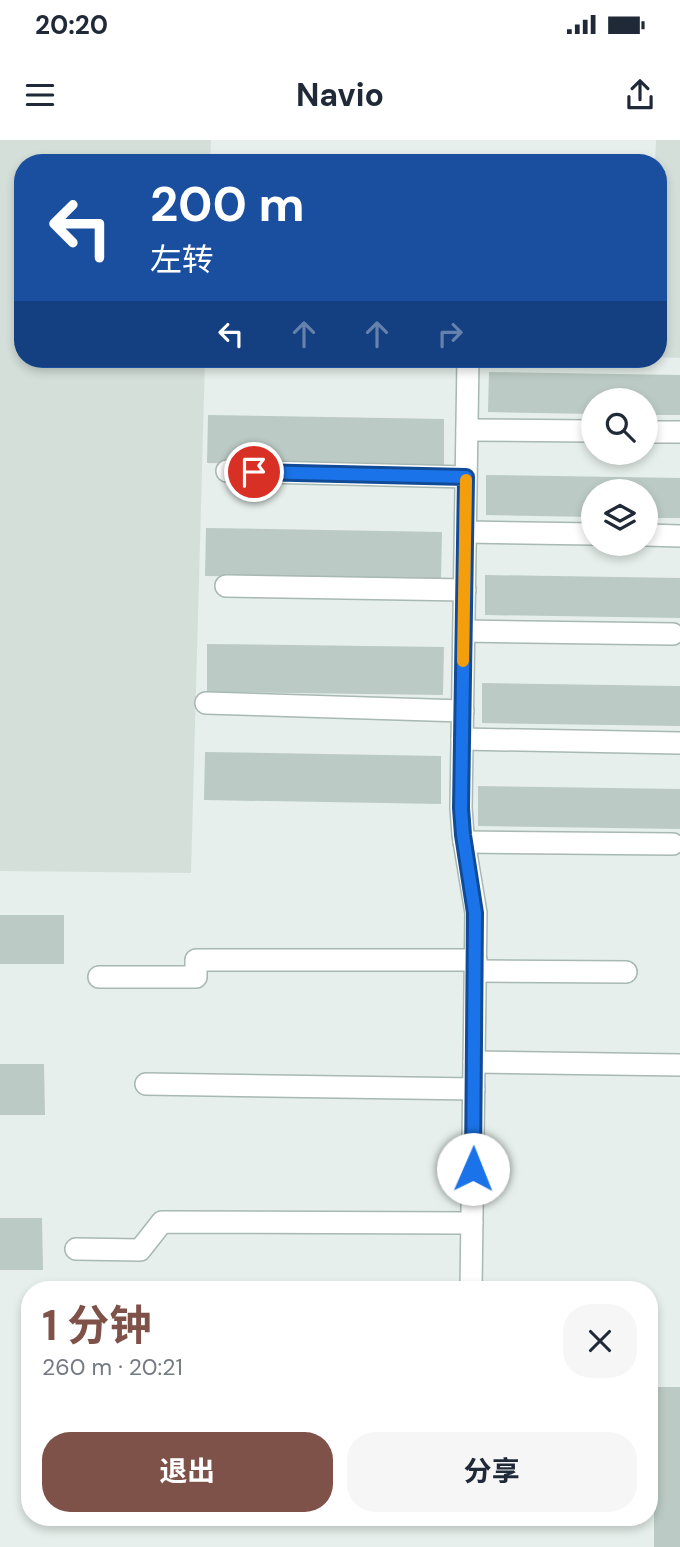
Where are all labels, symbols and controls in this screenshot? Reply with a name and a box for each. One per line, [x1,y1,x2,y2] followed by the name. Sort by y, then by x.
[35,8,108,42] text: 20:20
[296,74,384,116] text: Navio
[21,76,59,114] icon: menu
[621,76,659,114] icon: share
[150,172,305,236] text: 200 m
[35,182,126,273] icon: left
[150,239,214,281] text: 左转
[212,315,250,353] icon: left
[285,315,323,353] icon: ahead
[358,315,396,353] icon: ahead
[431,315,469,353] icon: right
[581,388,658,556] map controls
[581,388,658,465] button: search
[224,442,284,502] pin
[235,453,273,491] icon: arrive
[581,479,658,556] button: layers
[436,1132,510,1206] position arrow
[42,1298,151,1353] text: 1 分钟
[563,1304,637,1378] button: close
[42,1352,183,1382] text: 260 m · 20:21
[42,1432,333,1512] button: 退出
[347,1432,637,1512] button: 分享

